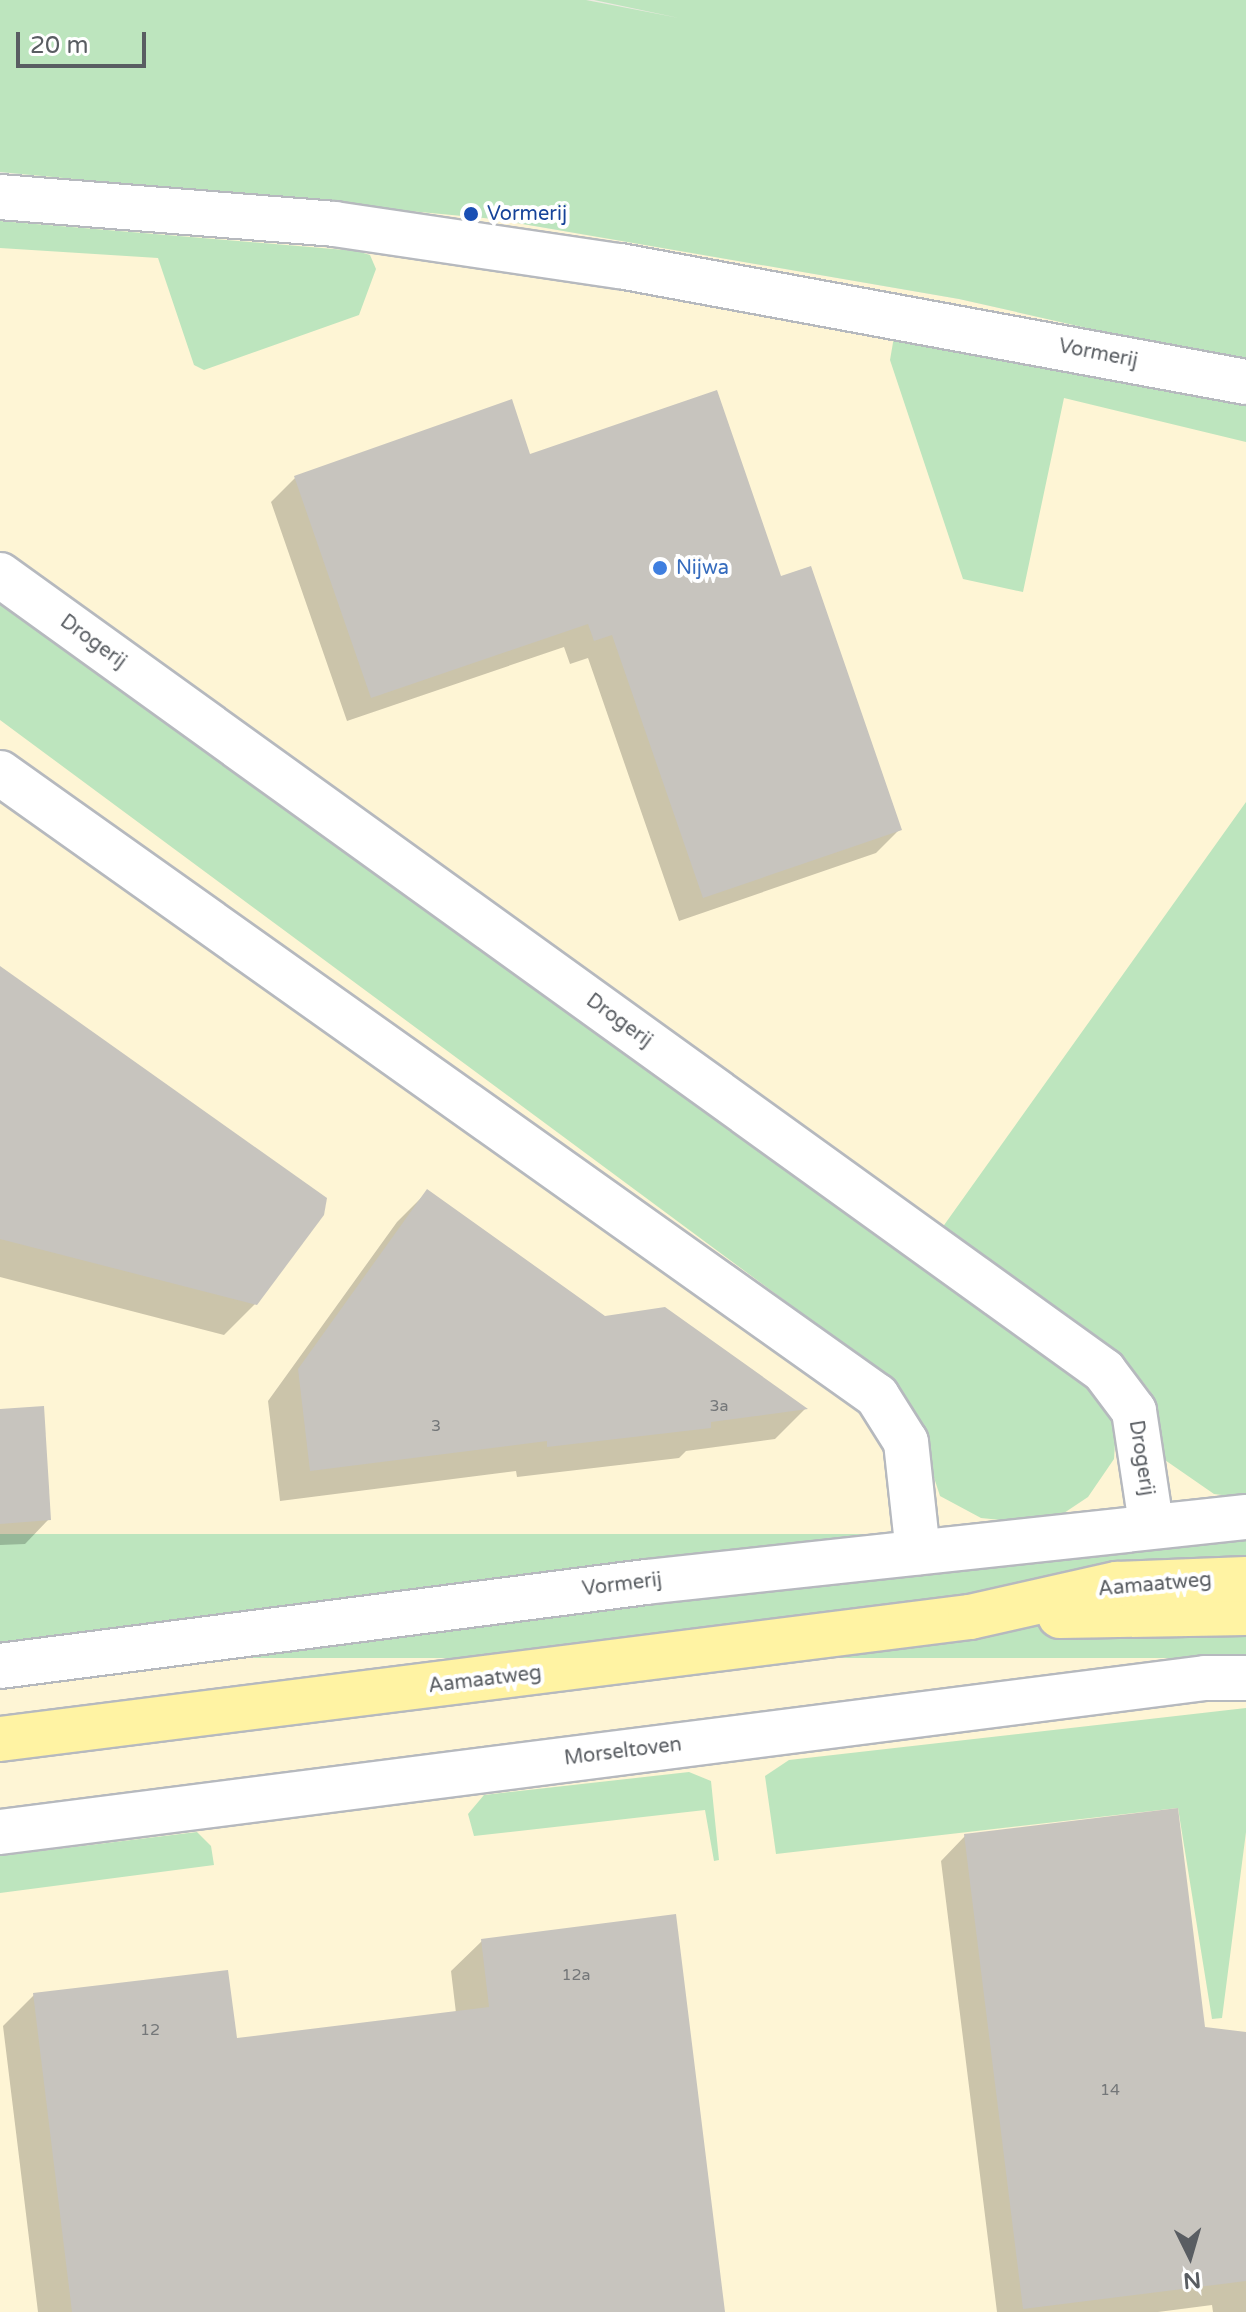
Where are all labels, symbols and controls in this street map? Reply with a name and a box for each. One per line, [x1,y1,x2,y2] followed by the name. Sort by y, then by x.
[20,16,150,66] scale bar
[30,31,88,60] text: 20 m
[487,202,567,226] place label: Vormerij
[462,205,480,223] marker: Vormerij
[1056,335,1140,373] street label: Vormerij
[676,556,729,580] place label: Nijwa
[651,559,669,577] marker: Nijwa
[55,610,131,674] street label: Drogerij
[581,989,657,1053] street label: Drogerij
[709,1396,729,1416] house number: 3a
[431,1416,441,1436] house number: 3
[1123,1419,1159,1497] street label: Drogerij
[581,1568,663,1602] street label: Vormerij
[1097,1568,1213,1602] street label: Aamaatweg
[427,1661,543,1699] street label: Aamaatweg
[563,1733,683,1771] street label: Morseltoven
[561,1965,591,1985] house number: 12a
[140,2020,160,2040] house number: 12
[1100,2080,1120,2100] house number: 14
[1150,2216,1230,2296] north arrow
[1182,2266,1202,2294] text: N

